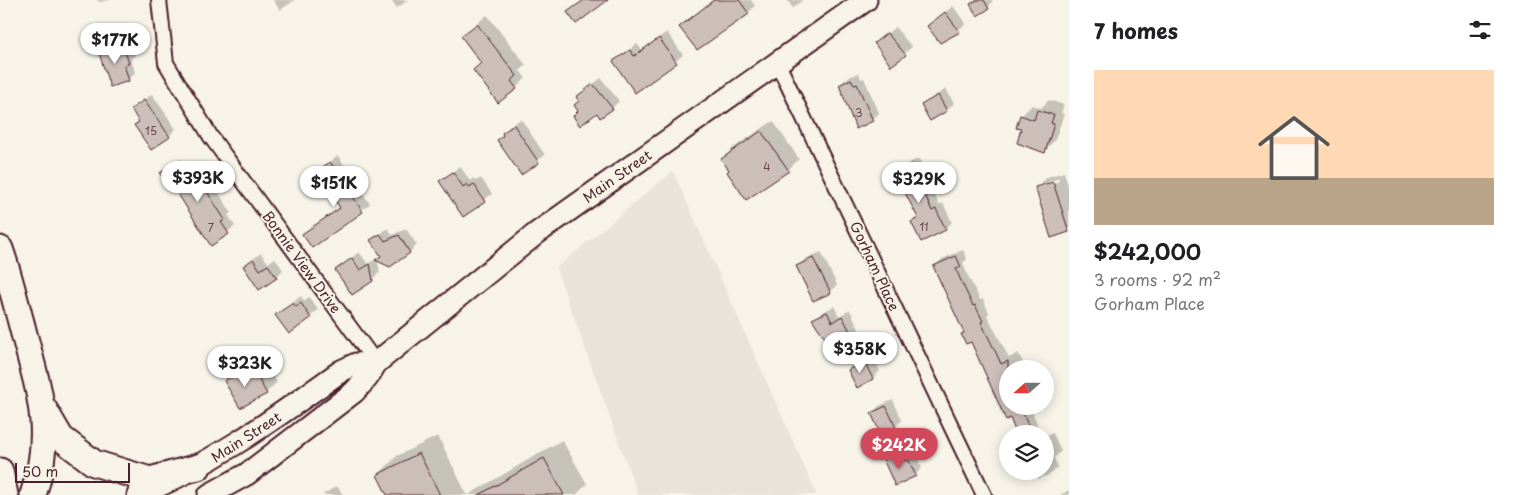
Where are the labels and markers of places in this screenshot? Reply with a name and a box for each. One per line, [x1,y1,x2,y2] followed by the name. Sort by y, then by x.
[80,22,150,65] pin: $177K
[163,160,233,203] pin: $393K
[884,162,954,204] pin: $329K
[299,166,369,208] pin: $151K
[825,332,895,374] pin: $358K
[210,346,280,388] pin: $323K
[864,428,934,470] pin: $242K

